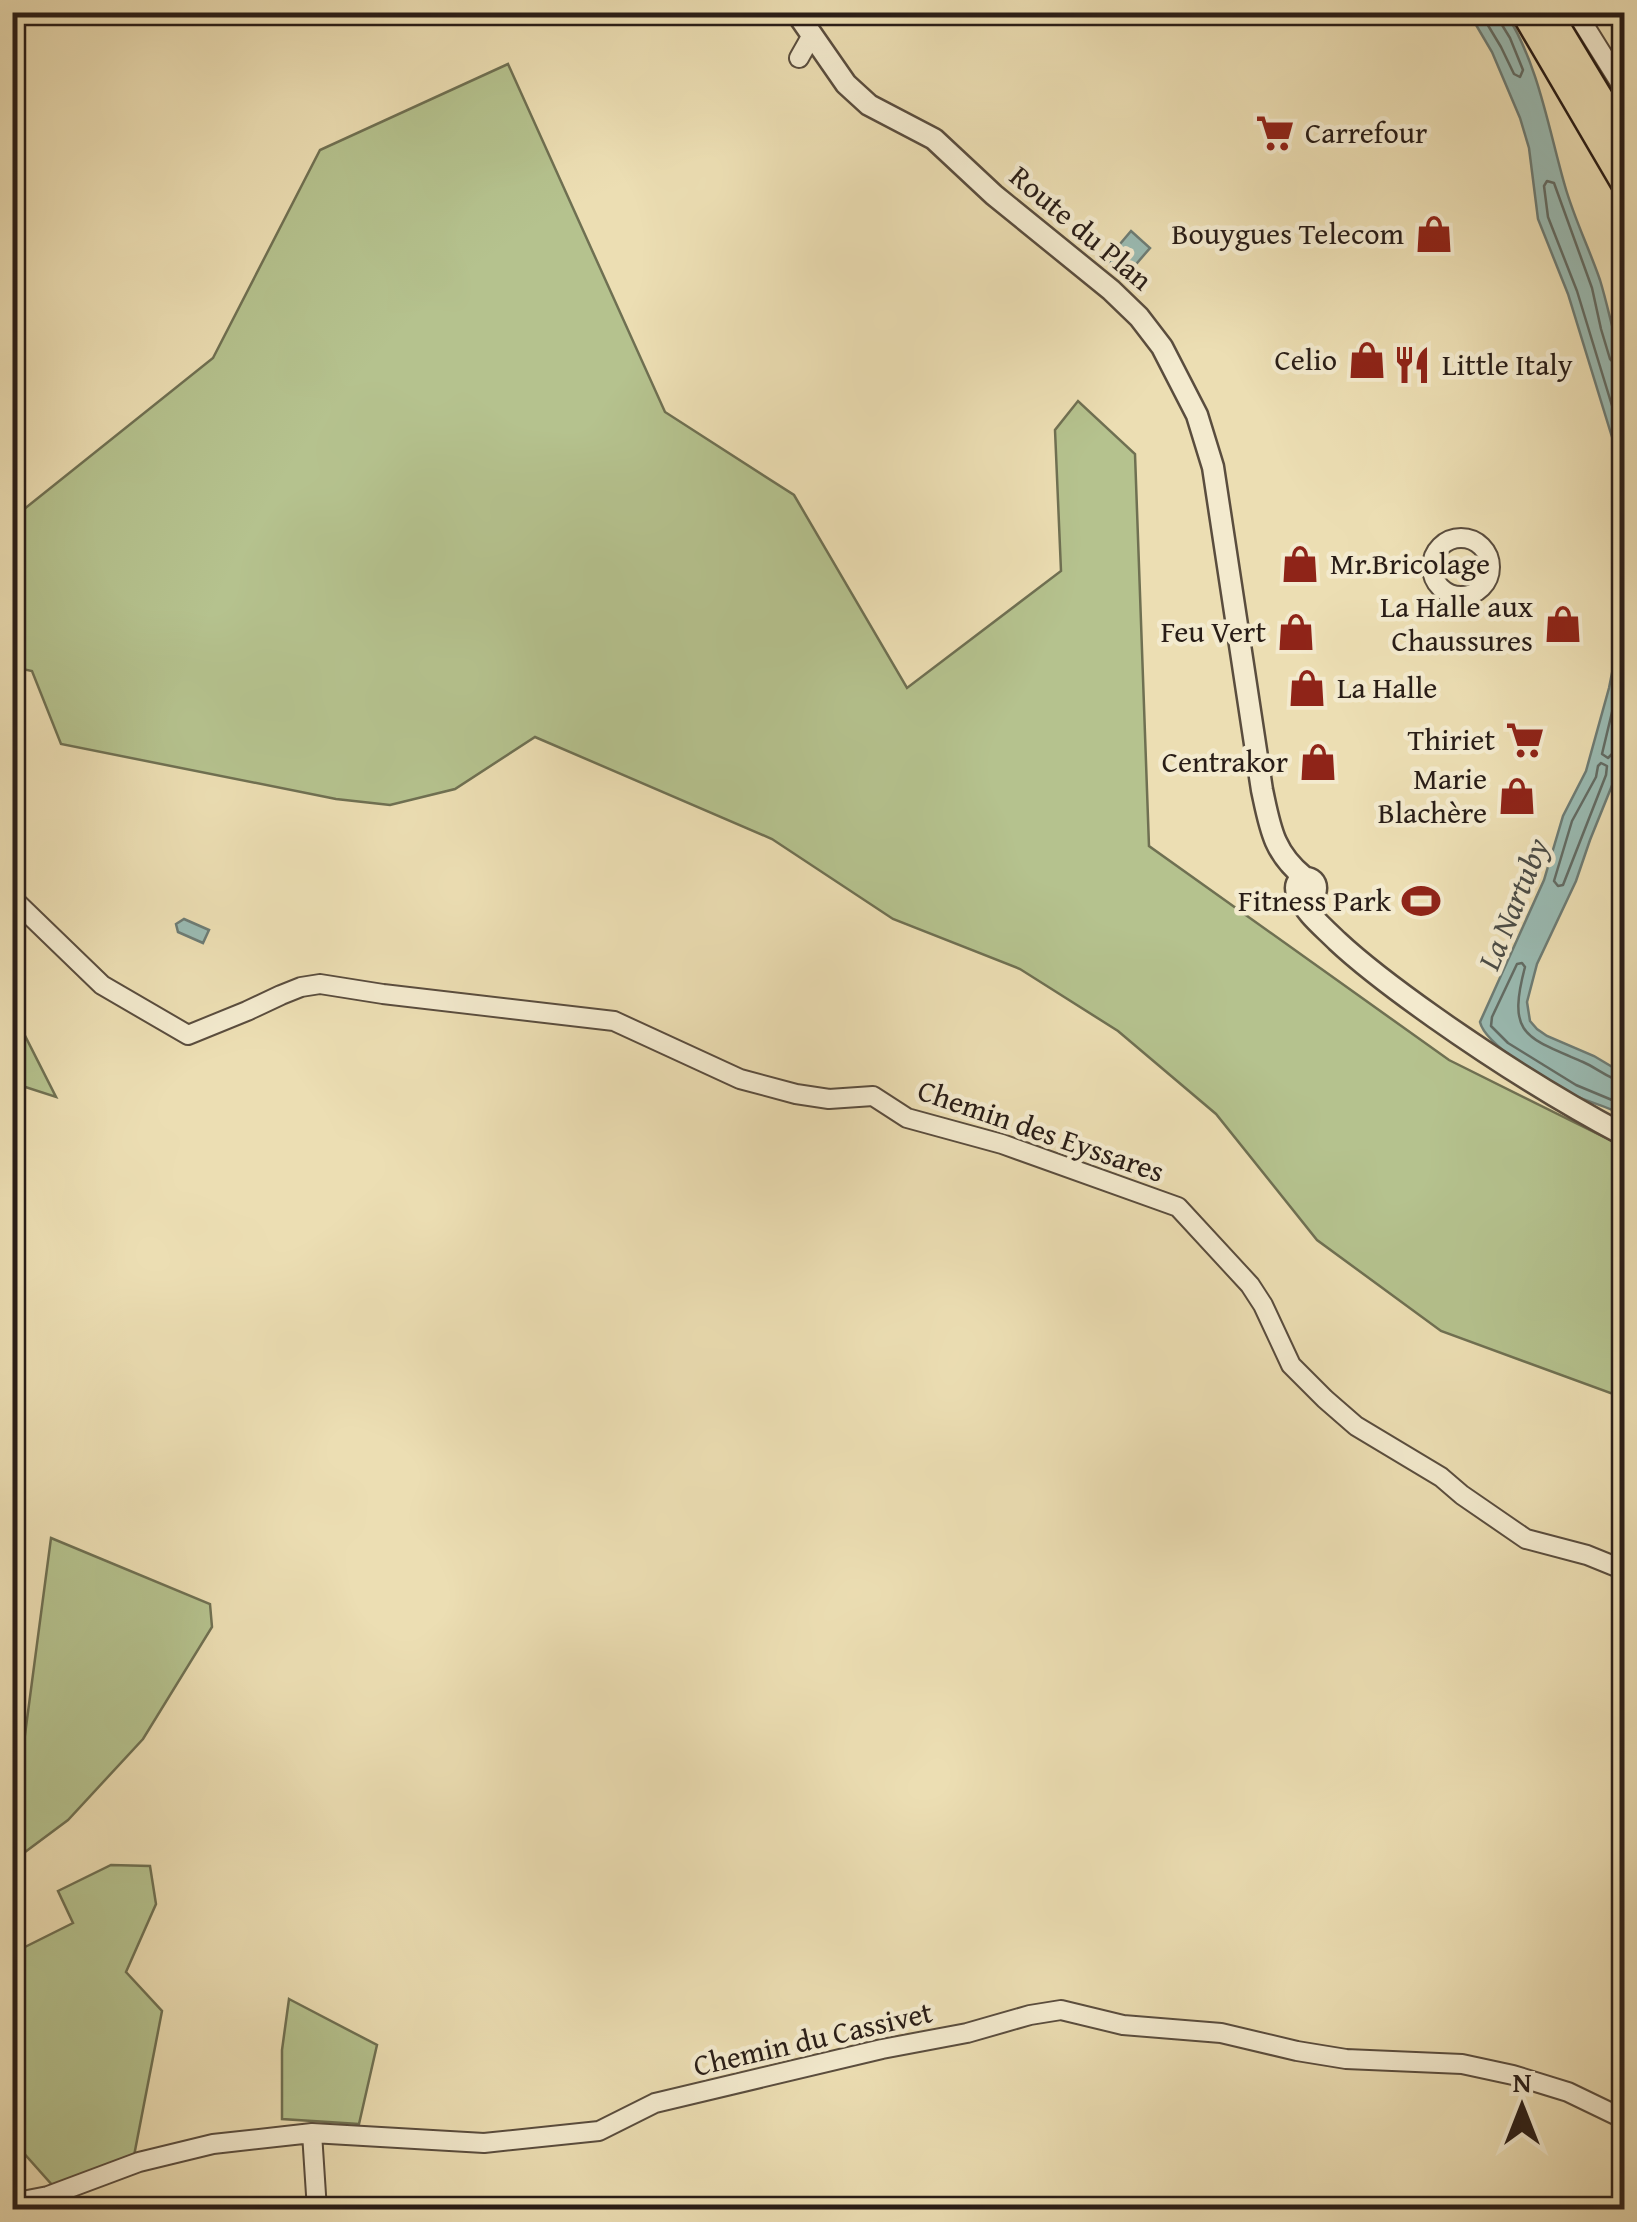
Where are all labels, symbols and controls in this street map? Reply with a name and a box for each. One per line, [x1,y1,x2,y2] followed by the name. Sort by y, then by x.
[1305,110,1427,154] place label: Carrefour
[1254,112,1296,154] supermarket icon: Carrefour
[1001,154,1163,300] street label: Route du Plan
[1171,211,1404,255] place label: Bouygues Telecom
[1413,213,1455,255] shop icon: Bouygues Telecom
[1274,337,1337,381] place label: Celio
[1346,339,1388,381] shop icon: Celio
[1442,342,1573,386] place label: Little Italy
[1391,344,1433,386] restaurant icon: Little Italy
[1330,541,1490,585] place label: Mr.Bricolage
[1279,543,1321,585] shop icon: Mr.Bricolage
[1380,584,1534,662] place label: La Halle aux Chaussures
[1542,603,1584,645] shop icon: La Halle aux Chaussures
[1161,609,1266,653] place label: Feu Vert
[1275,611,1317,653] shop icon: Feu Vert
[1337,665,1437,709] place label: La Halle
[1286,667,1328,709] shop icon: La Halle
[1407,717,1495,761] place label: Thiriet
[1504,719,1546,761] supermarket icon: Thiriet
[1162,739,1288,783] place label: Centrakor
[1297,741,1339,783] shop icon: Centrakor
[1378,756,1487,834] place label: Marie Blachère
[1496,775,1538,817] shop icon: Marie Blachère
[1464,831,1560,978] water label: La Nartuby
[1238,878,1392,922] place label: Fitness Park
[1400,880,1442,922] sports icon: Fitness Park
[912,1067,1171,1193] street label: Chemin des Eyssares
[689,1989,937,2087] street label: Chemin du Cassivet
[1472,2057,1572,2157] north arrow
[1513,2061,1532,2102] text: N

